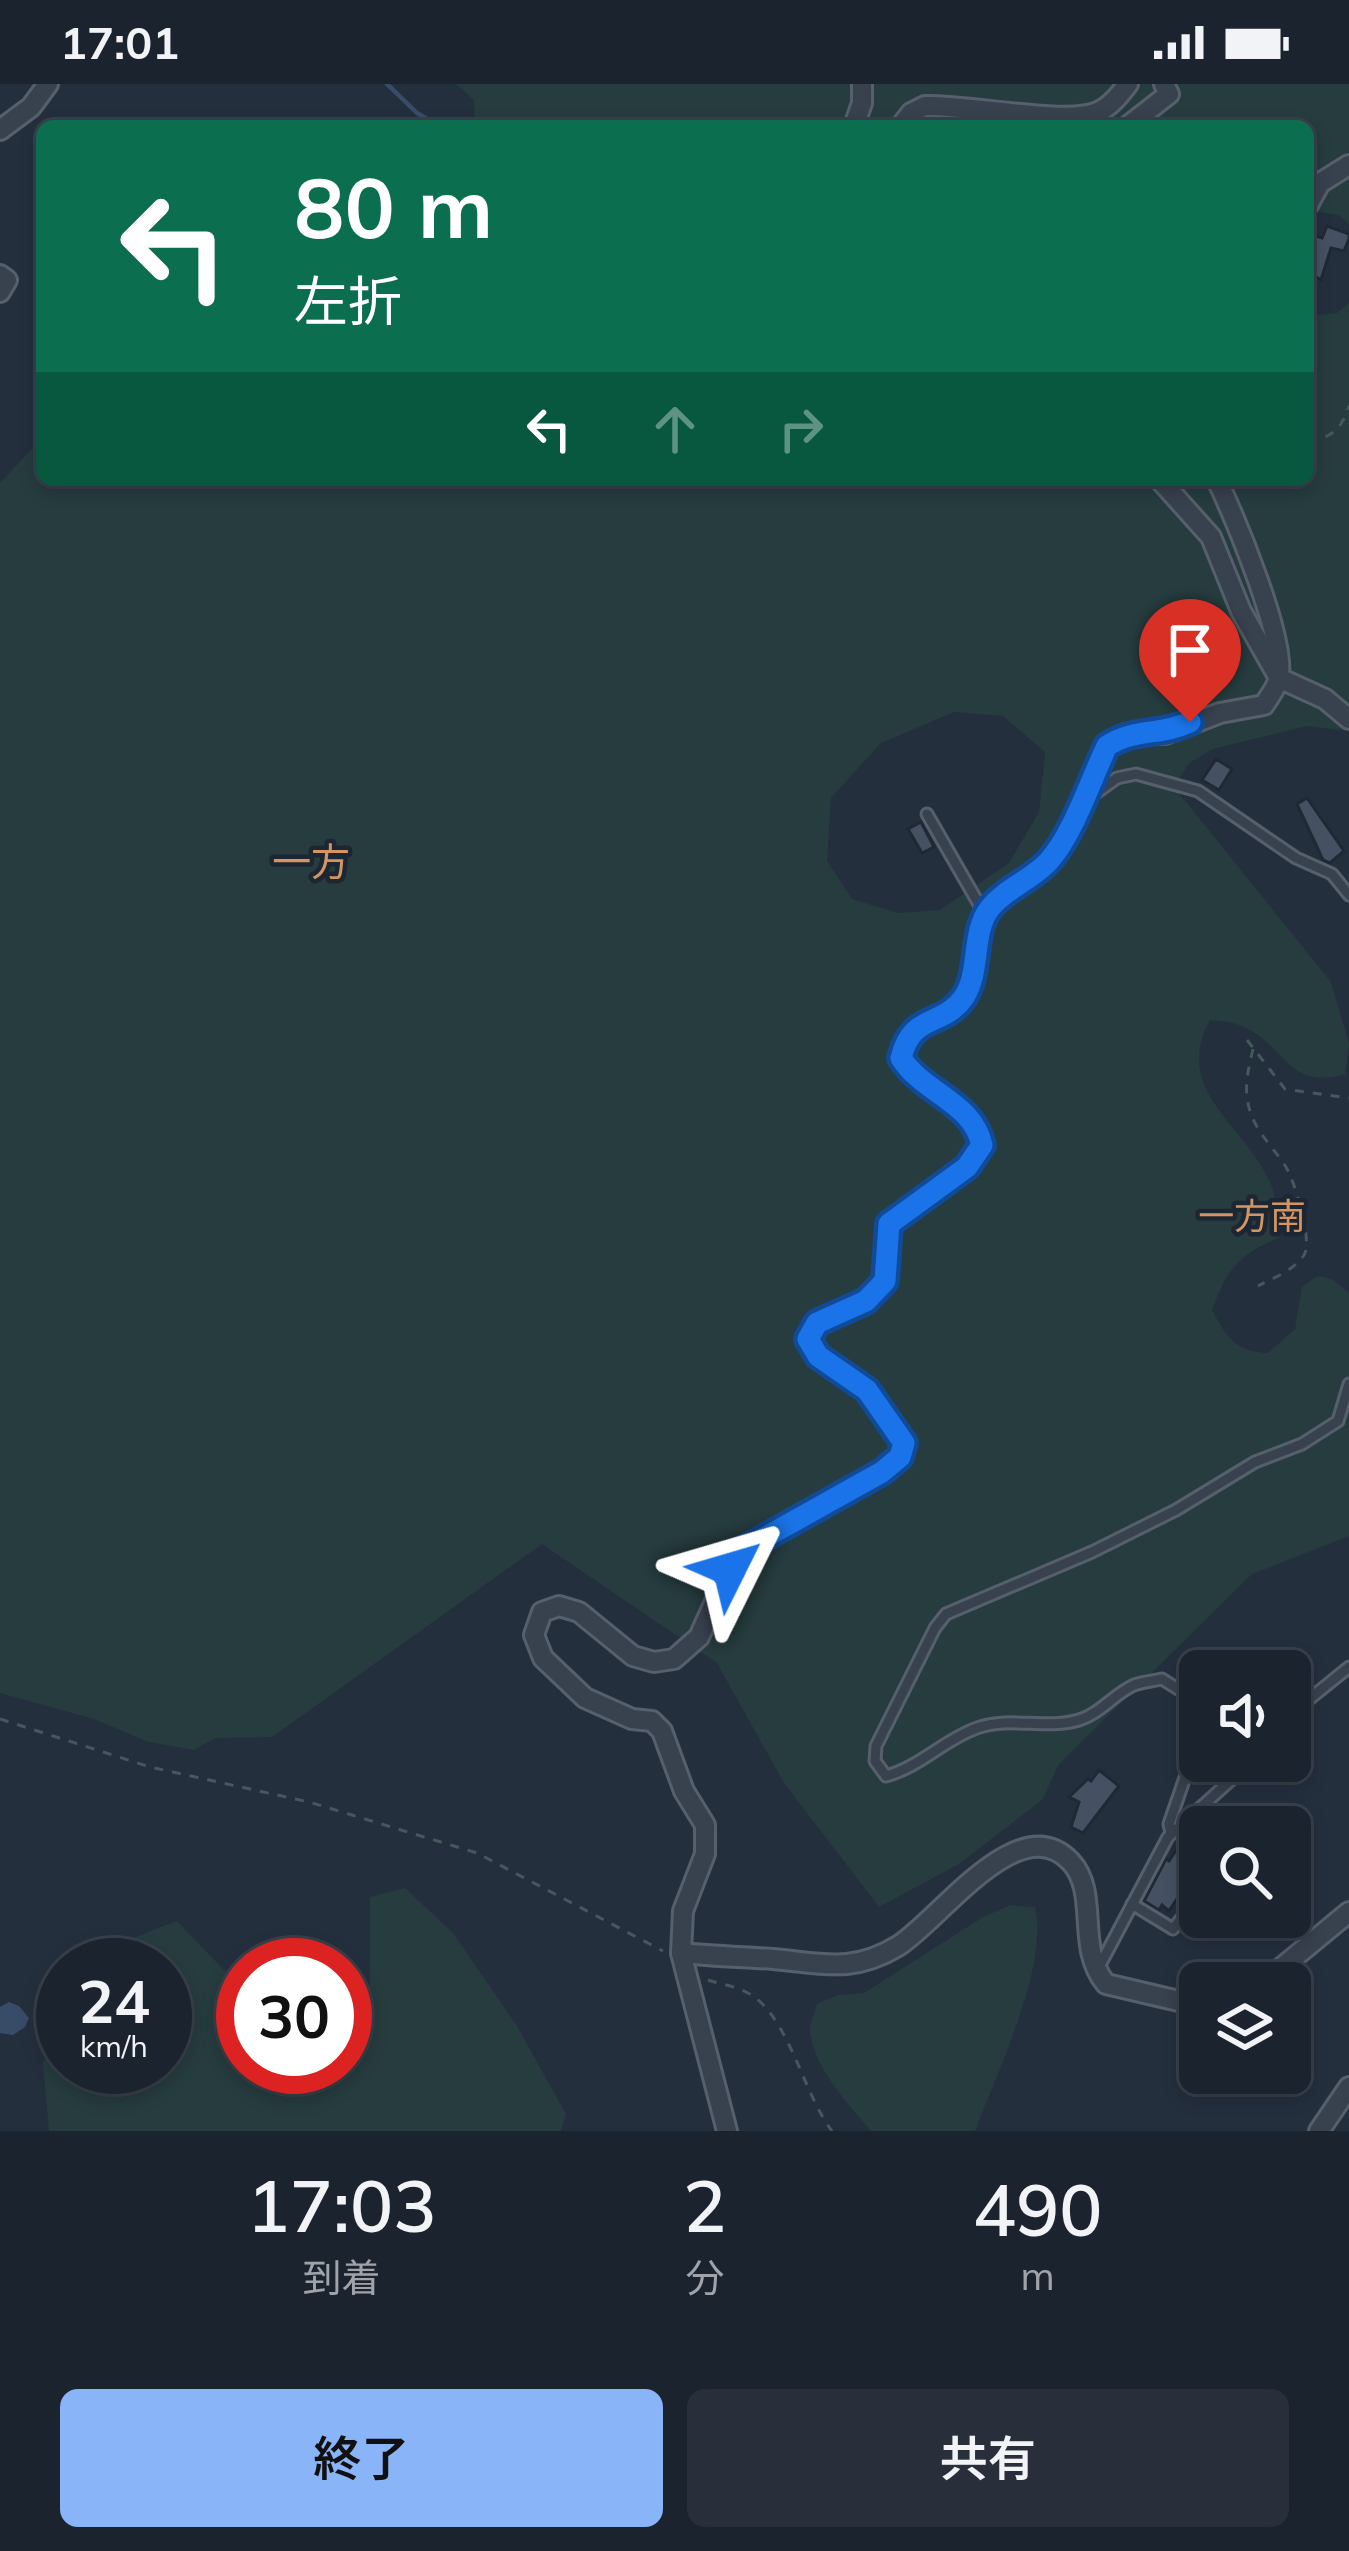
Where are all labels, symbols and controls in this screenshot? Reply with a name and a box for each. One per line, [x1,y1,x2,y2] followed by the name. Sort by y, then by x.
[60,14,179,70] text: 17:01
[294,154,493,259] text: 80 m
[96,168,252,324] icon: left
[294,267,402,335] text: 左折
[516,396,582,462] icon: left
[642,396,708,462] icon: ahead
[768,396,834,462] icon: right
[1139,599,1241,722] pin
[1157,617,1223,683] icon: arrive
[272,837,350,886] district label: 一方
[1198,1193,1306,1238] district label: 一方南
[667,1506,793,1632] position arrow
[1179,1650,1311,2094] map controls
[1179,1650,1311,1782] button: sound
[1179,1806,1311,1938] button: search
[216,1938,372,2094] speed limit sign: 30
[1179,1962,1311,2094] button: layers
[78,1963,150,2038] text: 24
[80,2027,148,2065] text: km/h
[247,2160,436,2250] text: 17:03
[683,2160,726,2250] text: 2
[973,2164,1102,2254] text: 490
[1020,2251,1055,2300] text: m
[303,2253,381,2302] text: 到着
[685,2253,724,2302] text: 分
[60,2389,663,2527] button: 終了
[687,2389,1289,2527] button: 共有

